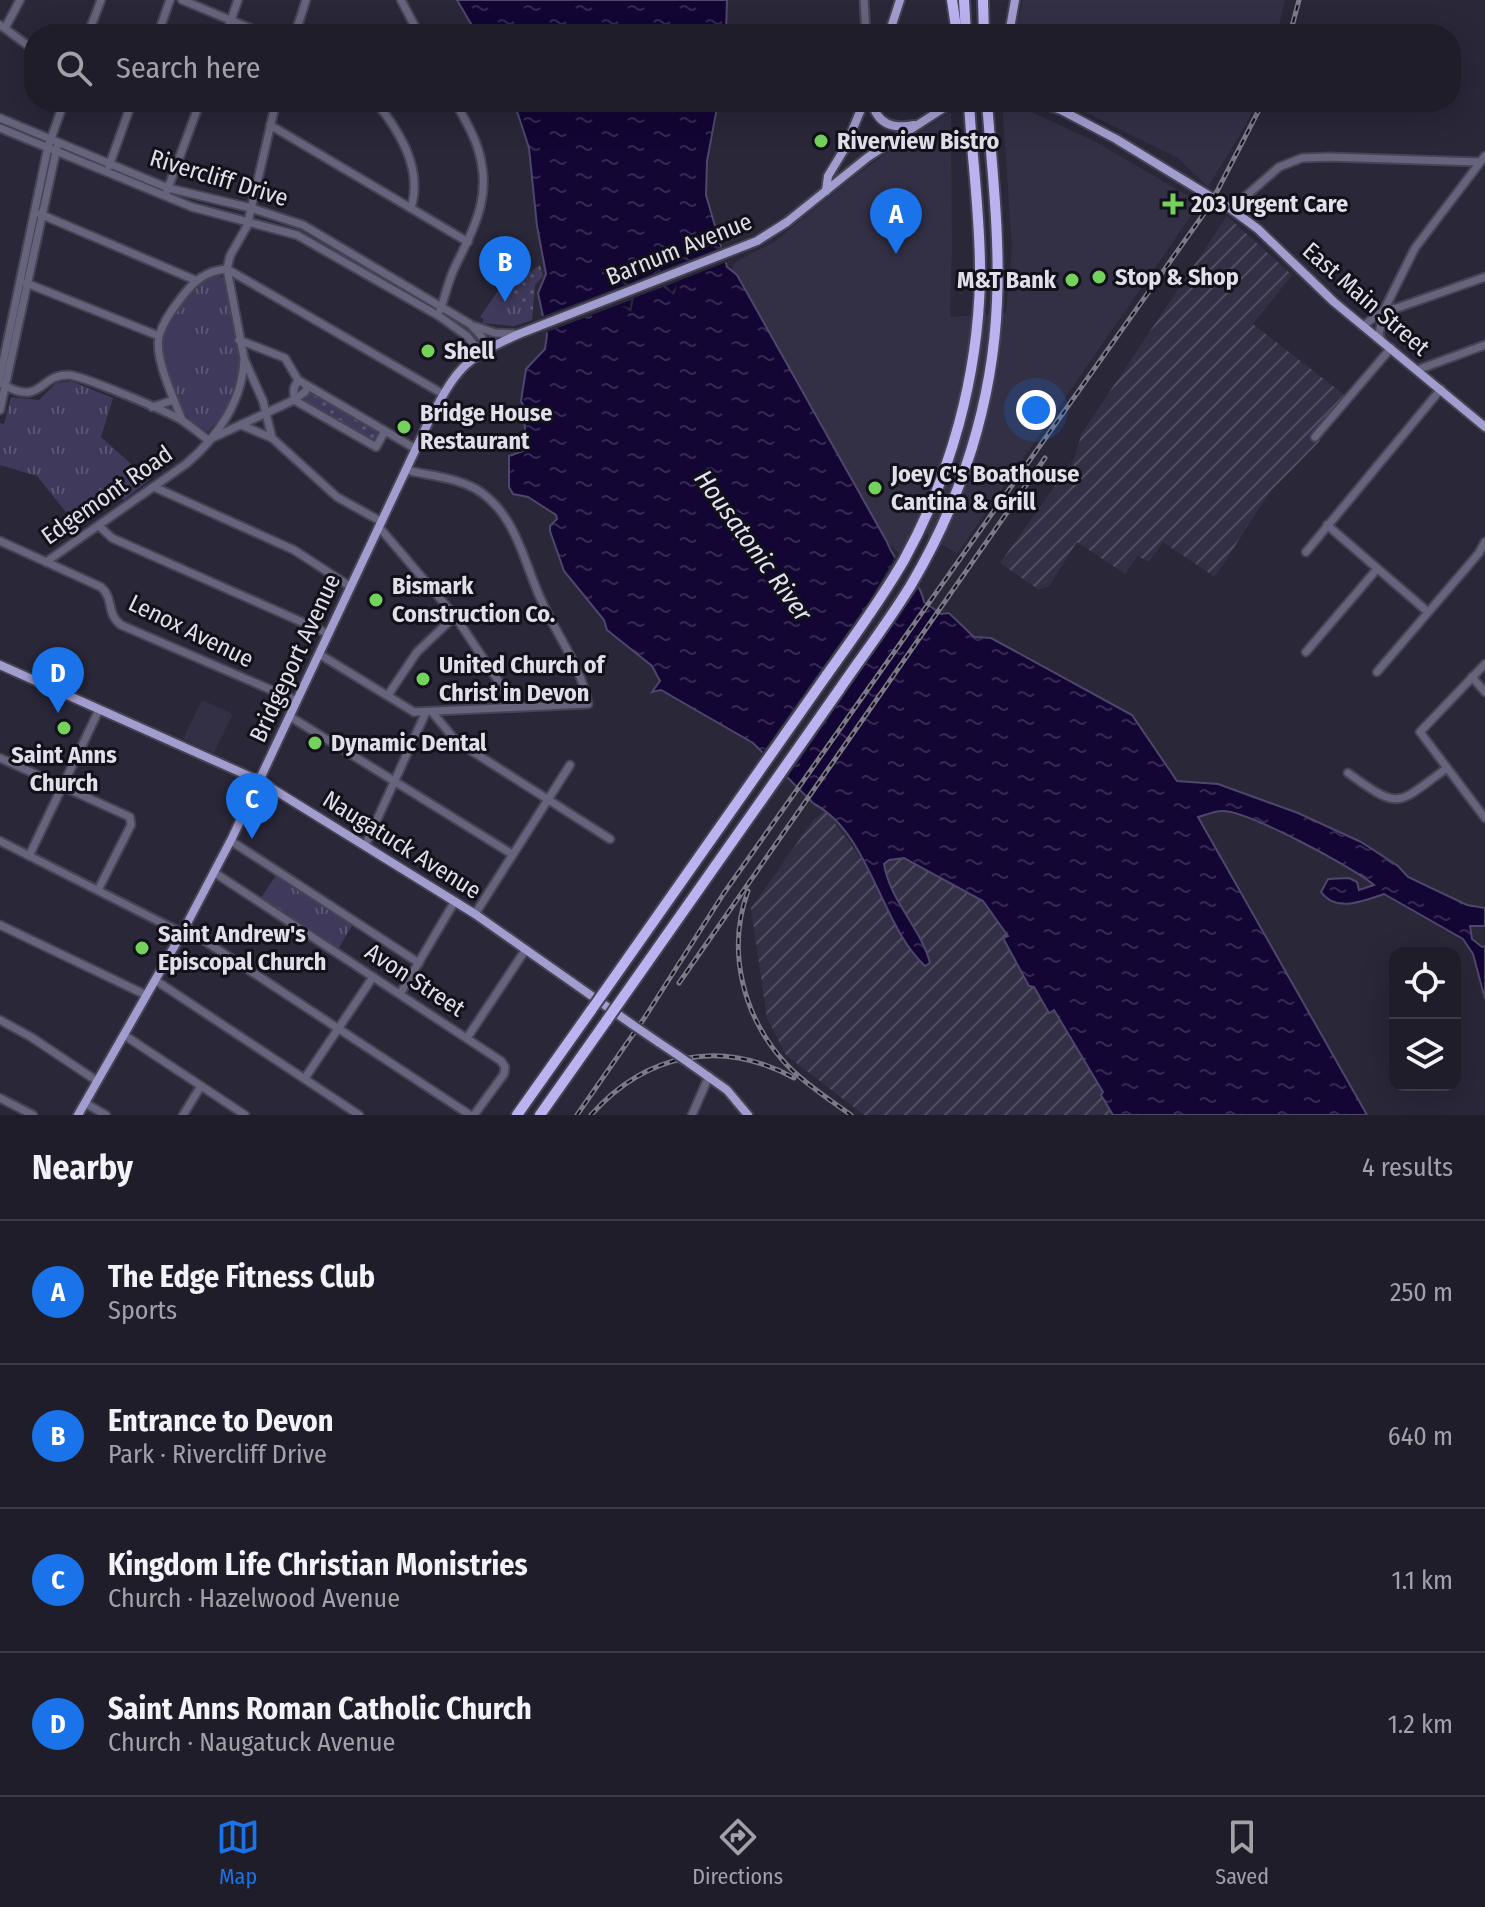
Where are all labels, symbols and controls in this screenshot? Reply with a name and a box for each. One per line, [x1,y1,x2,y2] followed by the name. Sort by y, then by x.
[24,24,1461,112] search box
[52,46,96,90] icon: search
[116,50,261,86] text: Search here
[837,127,1000,155] place label: Riverview Bistro
[812,132,830,150] marker: Riverview Bistro
[146,144,292,212] street label: Rivercliff Drive
[870,188,922,254] pin: A
[1190,190,1348,218] place label: 203 Urgent Care
[1162,193,1184,215] marker: 203 Urgent Care
[602,207,756,291] street label: Barnum Avenue
[479,236,531,302] pin: B
[1297,236,1435,362] street label: East Main Street
[1115,263,1239,291] place label: Stop & Shop
[957,266,1057,294] place label: M&T Bank
[1090,268,1108,286] marker: Stop & Shop
[1063,271,1081,289] marker: M&T Bank
[444,337,495,365] place label: Shell
[419,342,437,360] marker: Shell
[1016,390,1056,430] your location
[420,399,552,455] place label: Bridge House Restaurant
[395,418,413,436] marker: Bridge House Restaurant
[36,440,178,550] street label: Edgemont Road
[890,460,1079,516] place label: Joey C's Boathouse Cantina & Grill
[688,464,819,629] water label: Housatonic River
[866,479,884,497] marker: Joey C's Boathouse Cantina & Grill
[244,569,346,747] street label: Bridgeport Avenue
[392,572,555,628] place label: Bismark Construction Co.
[124,589,258,673] street label: Lenox Avenue
[367,591,385,609] marker: Bismark Construction Co.
[32,647,84,713] pin: D
[439,651,606,707] place label: United Church of Christ in Devon
[414,670,432,688] marker: United Church of Christ in Devon
[55,719,73,737] marker: Saint Anns Church
[331,729,487,757] place label: Dynamic Dental
[306,734,324,752] marker: Dynamic Dental
[11,741,117,797] place label: Saint Anns Church
[226,773,278,839] pin: C
[318,785,486,905] street label: Naugatuck Avenue
[158,920,326,976] place label: Saint Andrew's Episcopal Church
[360,937,470,1023] street label: Avon Street
[133,939,151,957] marker: Saint Andrew's Episcopal Church
[1389,947,1461,1091] map controls
[1389,947,1461,1019] button: locate
[1389,1019,1461,1091] button: layers
[32,1147,133,1188] text: Nearby
[1362,1152,1453,1183] text: 4 results
[108,1259,375,1295] text: The Edge Fitness Club
[51,1277,65,1308] text: A
[1390,1277,1453,1308] text: 250 m
[108,1295,177,1326] text: Sports
[108,1403,334,1439] text: Entrance to Devon
[51,1421,65,1452] text: B
[1388,1421,1453,1452] text: 640 m
[108,1439,327,1470] text: Park · Rivercliff Drive
[108,1547,528,1583] text: Kingdom Life Christian Monistries
[51,1565,65,1596] text: C
[1392,1565,1453,1596] text: 1.1 km
[108,1583,400,1614] text: Church · Hazelwood Avenue
[108,1691,532,1727] text: Saint Anns Roman Catholic Church
[50,1709,66,1740] text: D
[1388,1709,1453,1740] text: 1.2 km
[108,1727,395,1758] text: Church · Naugatuck Avenue
[216,1815,260,1890] tab: Map
[692,1815,783,1890] tab: Directions
[1215,1815,1269,1890] tab: Saved

